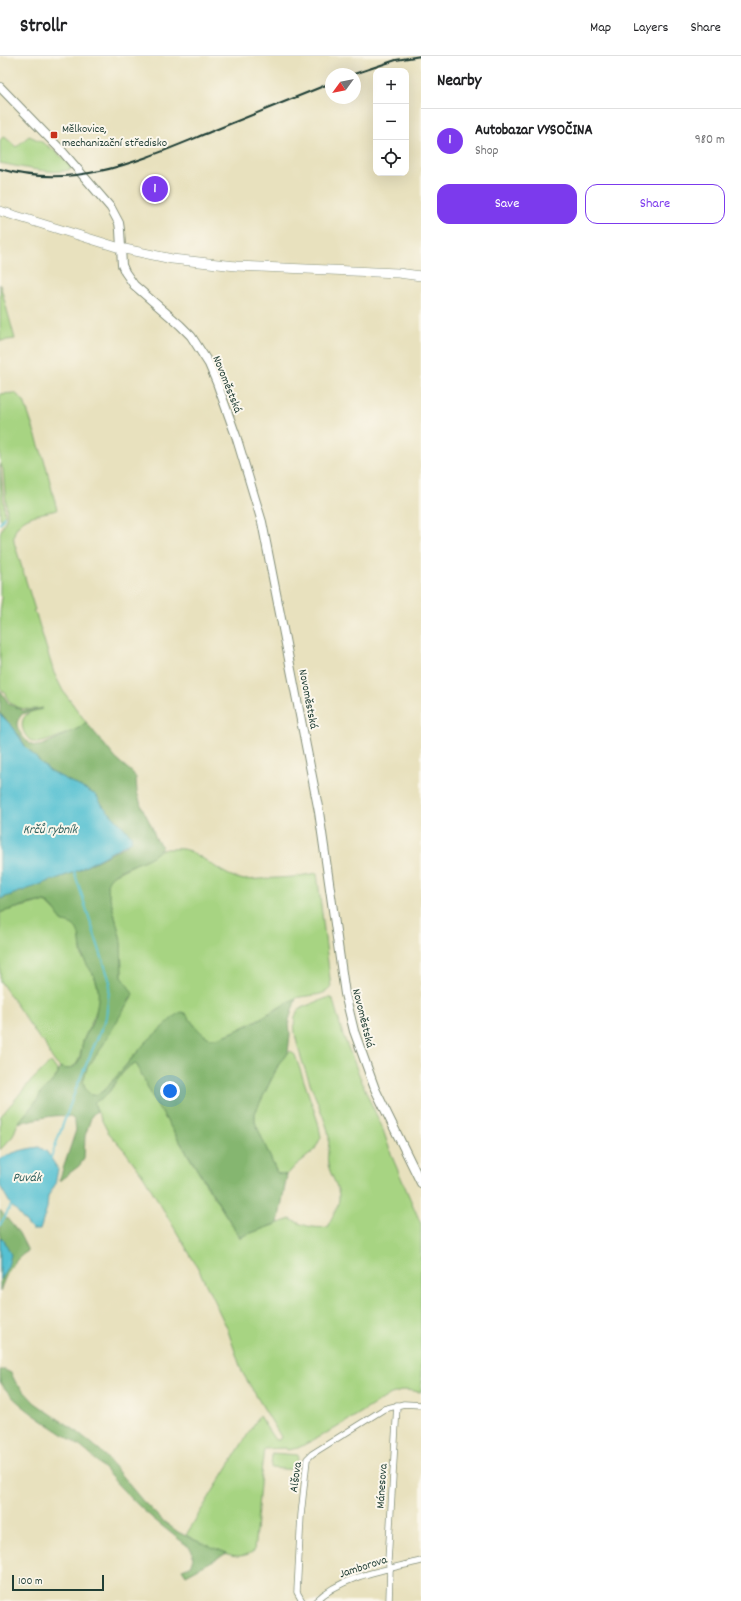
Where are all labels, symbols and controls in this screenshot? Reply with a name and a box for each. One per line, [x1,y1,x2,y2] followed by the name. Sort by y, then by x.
[20,14,67,41] text: Strollr
[590,18,611,38] text: Map
[633,18,668,38] text: Layers
[690,18,721,38] text: Share
[325,68,361,104] north arrow
[373,68,409,176] map controls
[373,68,409,104] button: +
[437,70,481,94] text: Nearby
[373,104,409,140] button: −
[475,120,593,142] text: Autobazar VYSOČINA
[62,121,167,152] place label: Mělkovice, mechanizační středisko
[49,130,59,140] marker: Mělkovice, mechanizační středisko
[449,131,451,150] text: 1
[695,131,725,150] text: 980 m
[373,140,409,176] button: locate
[475,142,498,161] text: Shop
[142,174,168,204] pin: 1
[437,184,577,224] button: Save
[585,184,725,224] button: Share
[207,353,246,416] street label: Novoměstská
[293,668,322,731] street label: Novoměstská
[23,821,79,840] water label: Krčů rybník
[347,987,378,1050] street label: Novoměstská
[160,1081,180,1101] your location
[13,1169,43,1188] water label: Puvák
[286,1461,307,1494] street label: Alšova
[372,1463,393,1509] street label: Mánesova
[337,1552,390,1583] street label: Jamborova
[12,1573,104,1592] scale bar
[18,1574,42,1590] text: 100 m

